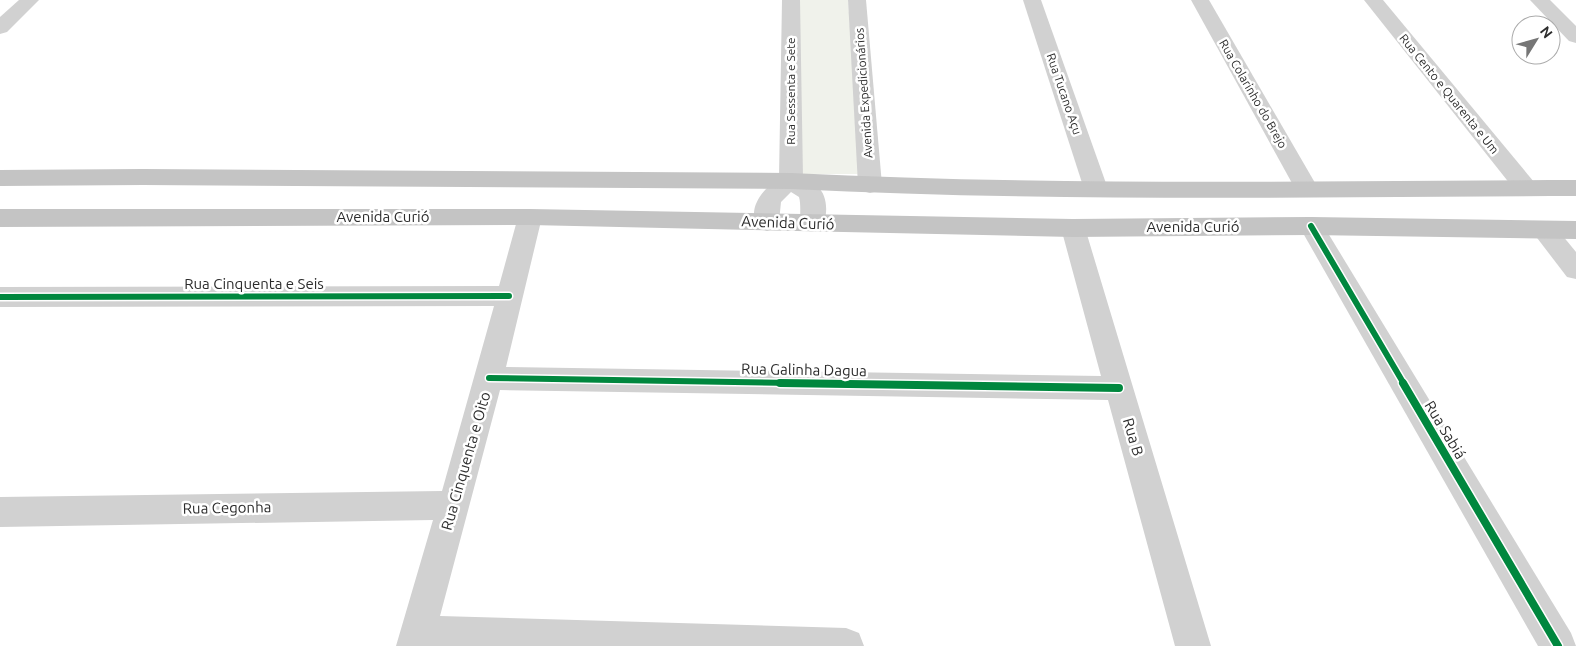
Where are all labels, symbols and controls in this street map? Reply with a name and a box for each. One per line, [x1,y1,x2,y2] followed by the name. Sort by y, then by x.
[1511,15,1561,65] north arrow
[1537,23,1556,41] text: N
[852,27,875,159] street label: Avenida Expedicionários
[1397,31,1502,156] street label: Rua Cento e Quarenta e Um
[784,37,797,145] street label: Rua Sessenta e Sete
[1217,37,1290,150] street label: Rua Colarinho do Brejo
[1044,52,1084,136] street label: Rua Tucano Açu
[337,208,430,225] street label: Avenida Curió
[741,212,835,233] street label: Avenida Curió
[1147,218,1240,235] street label: Avenida Curió
[184,275,324,292] street label: Rua Cinquenta e Seis
[741,360,867,379] street label: Rua Galinha Dagua
[438,390,493,532] street label: Rua Cinquenta e Oito
[1421,398,1469,462] street label: Rua Sabiá
[1120,416,1147,458] street label: Rua B
[182,498,272,517] street label: Rua Cegonha

